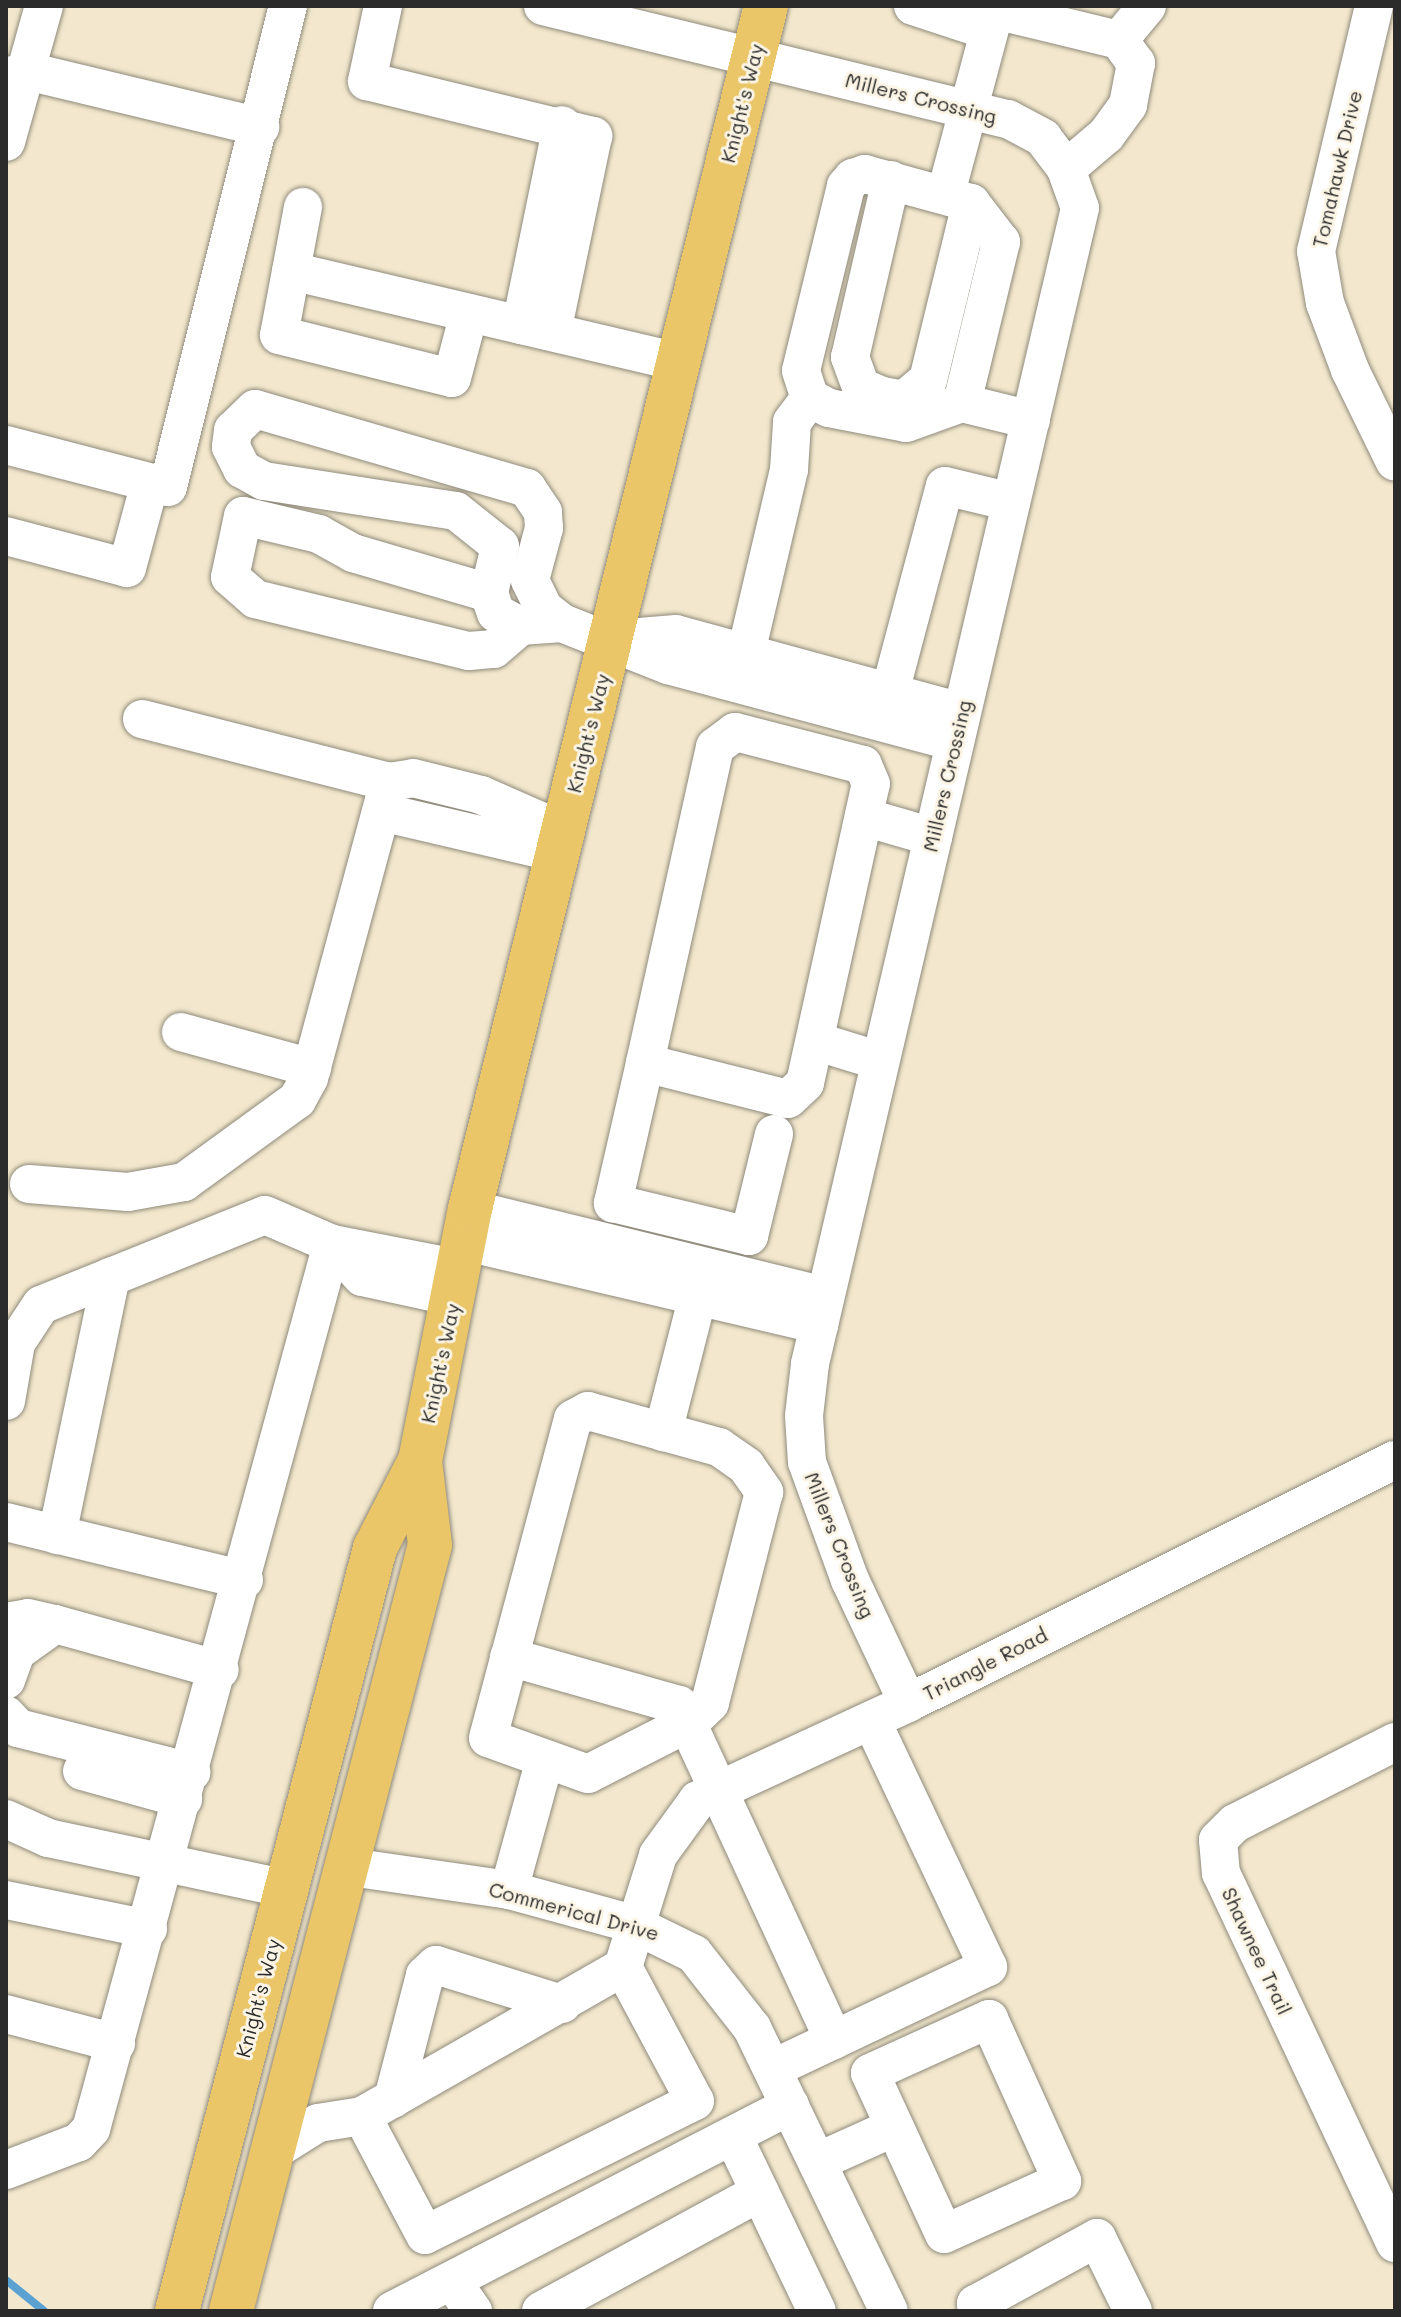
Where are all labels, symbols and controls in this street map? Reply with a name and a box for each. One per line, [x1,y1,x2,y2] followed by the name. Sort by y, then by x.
[716,41,768,165] street label: Knight's Way
[843,68,999,128] street label: Millers Crossing
[1307,88,1367,250] street label: Tomahawk Drive
[562,671,614,795] street label: Knight's Way
[918,698,976,854] street label: Millers Crossing
[416,1301,464,1425] street label: Knight's Way
[800,1469,880,1621] street label: Millers Crossing
[919,1622,1051,1706] street label: Triangle Road
[486,1877,662,1945] street label: Commerical Drive
[1217,1884,1297,2018] street label: Shawnee Trail
[231,1936,285,2060] street label: Knight's Way

